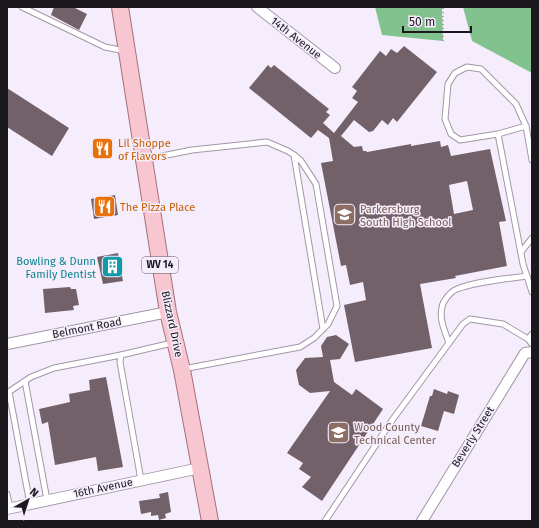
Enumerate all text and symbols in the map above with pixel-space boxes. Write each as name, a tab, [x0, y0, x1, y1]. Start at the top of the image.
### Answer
scale bar	[403, 8, 471, 34]
street label: 14th Avenue	[268, 14, 324, 62]
text: 50 m	[409, 15, 435, 29]
restaurant icon: Lil Shoppe of Flavors	[89, 136, 115, 162]
place label: Lil Shoppe of Flavors	[118, 137, 171, 163]
restaurant icon: The Pizza Place	[92, 194, 118, 220]
place label: The Pizza Place	[120, 201, 195, 214]
school or university icon: Parkersburg South High School	[331, 202, 357, 228]
place label: Parkersburg South High School	[360, 203, 452, 229]
building icon: Bowling & Dunn Family Dentist	[99, 254, 125, 280]
place label: Bowling & Dunn Family Dentist	[16, 255, 96, 281]
road number: WV 14	[142, 257, 178, 273]
street label: Blizzard Drive	[159, 290, 185, 358]
street label: Belmont Road	[51, 315, 123, 341]
street label: Beverly Street	[449, 404, 497, 470]
school or university icon: Wood County Technical Center	[326, 420, 352, 446]
place label: Wood County Technical Center	[354, 421, 437, 447]
street label: 16th Avenue	[72, 475, 134, 501]
north arrow	[8, 480, 48, 520]
text: N	[27, 485, 41, 500]

